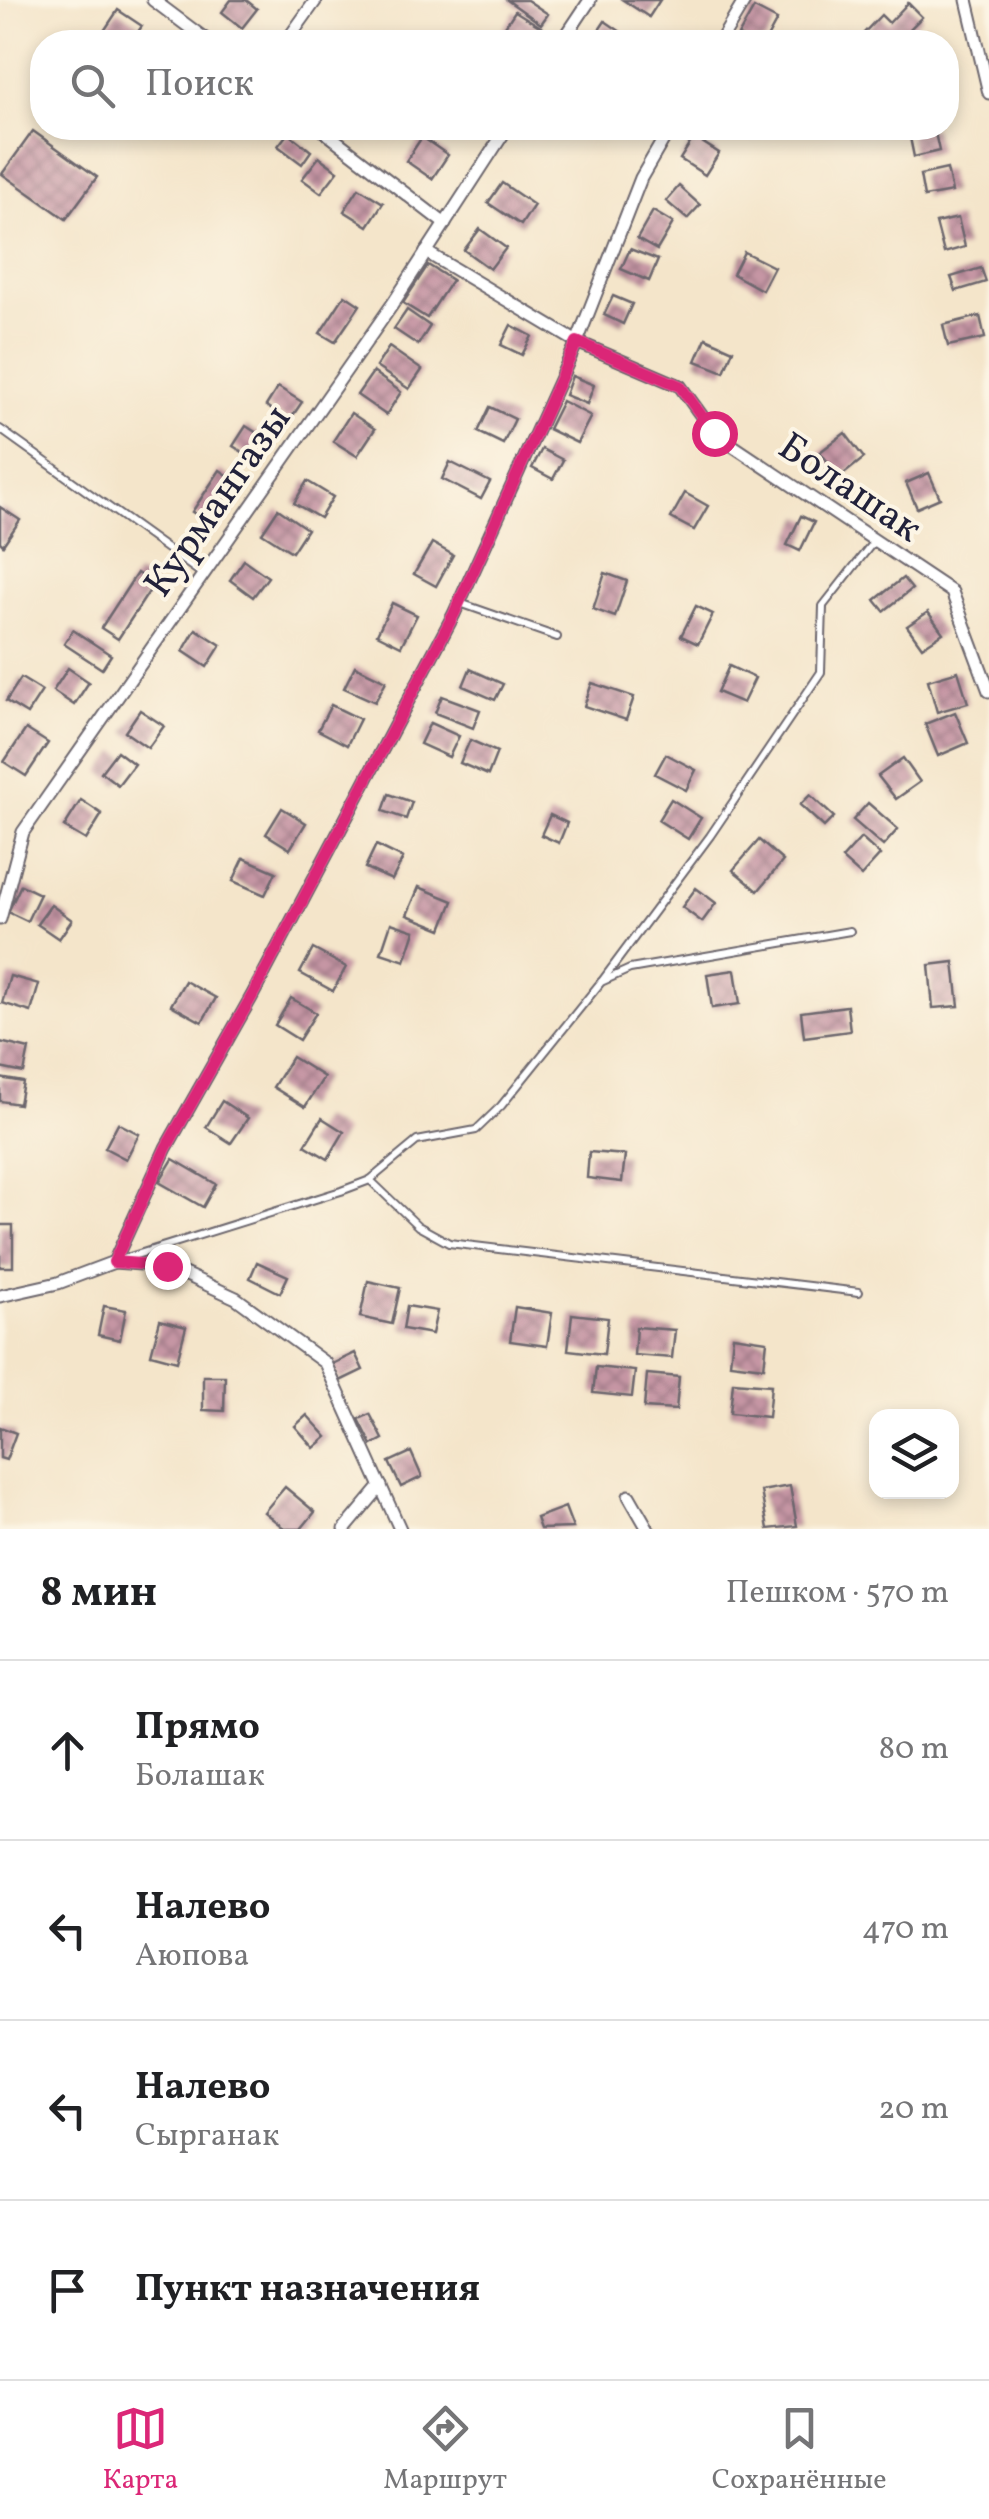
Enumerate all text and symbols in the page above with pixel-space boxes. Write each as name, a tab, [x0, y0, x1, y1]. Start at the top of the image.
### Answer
search box	[30, 30, 959, 140]
icon: search	[65, 58, 120, 113]
text: Поиск	[145, 59, 254, 112]
street label: Курмангазы	[132, 395, 306, 610]
route start	[692, 411, 738, 457]
street label: Болашак	[766, 421, 932, 558]
route end	[145, 1244, 191, 1290]
map controls	[869, 1409, 959, 1499]
button: layers	[869, 1409, 959, 1499]
text: 8 мин	[40, 1565, 157, 1624]
text: Пешком · 570 m	[726, 1572, 949, 1616]
text: Прямо	[135, 1702, 260, 1755]
icon: ahead	[40, 1723, 95, 1778]
text: 80 m	[879, 1728, 949, 1772]
text: Болашак	[135, 1755, 265, 1799]
text: Налево	[135, 1882, 271, 1935]
icon: left	[40, 1903, 95, 1958]
text: 470 m	[862, 1908, 949, 1952]
text: Аюпова	[135, 1935, 250, 1979]
text: Налево	[135, 2062, 271, 2115]
icon: left	[40, 2083, 95, 2138]
text: 20 m	[878, 2088, 949, 2132]
text: Сырганак	[135, 2115, 279, 2159]
icon: arrive	[40, 2263, 95, 2318]
text: Пункт назначения	[135, 2264, 480, 2317]
tab: Карта	[102, 2401, 178, 2500]
tab: Маршрут	[383, 2401, 507, 2500]
tab: Сохранённые	[712, 2401, 887, 2500]

